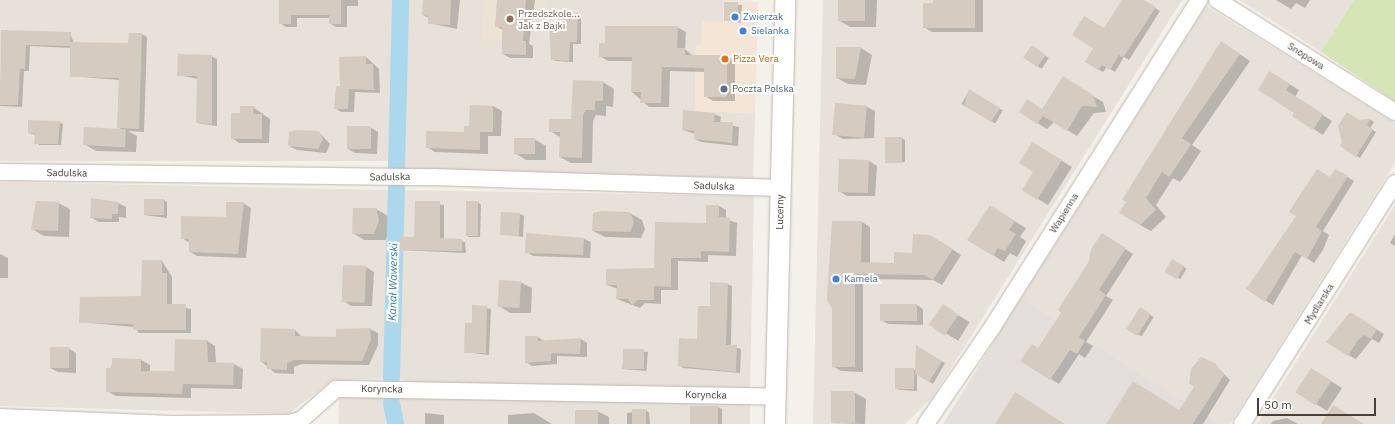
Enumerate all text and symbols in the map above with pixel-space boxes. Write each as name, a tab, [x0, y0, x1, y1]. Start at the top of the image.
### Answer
place label: Przedszkole... Jak z Bajki	[518, 7, 580, 30]
place label: Zwierzak	[743, 11, 783, 23]
marker: Zwierzak	[730, 12, 740, 22]
marker: Przedszkole... Jak z Bajki	[505, 14, 515, 24]
place label: Sielanka	[751, 25, 789, 37]
marker: Sielanka	[738, 26, 748, 36]
street label: Snopowa	[1285, 40, 1327, 72]
place label: Pizza Vera	[733, 53, 779, 65]
marker: Pizza Vera	[720, 54, 730, 64]
place label: Poczta Polska	[732, 83, 794, 95]
marker: Poczta Polska	[719, 84, 729, 94]
street label: Sadulska	[47, 167, 87, 179]
street label: Sadulska	[370, 171, 410, 183]
street label: Sadulska	[693, 179, 735, 193]
street label: Wapienna	[1047, 191, 1081, 235]
street label: Lucerny	[774, 194, 786, 230]
water label: Kanał Wawerski	[386, 243, 400, 321]
place label: Kamela	[844, 273, 878, 285]
marker: Kamela	[831, 274, 841, 284]
street label: Mydlarska	[1302, 281, 1336, 327]
street label: Koryncka	[361, 383, 403, 395]
street label: Koryncka	[685, 389, 727, 401]
scale bar	[1259, 390, 1378, 416]
text: 50 m	[1264, 397, 1292, 412]

